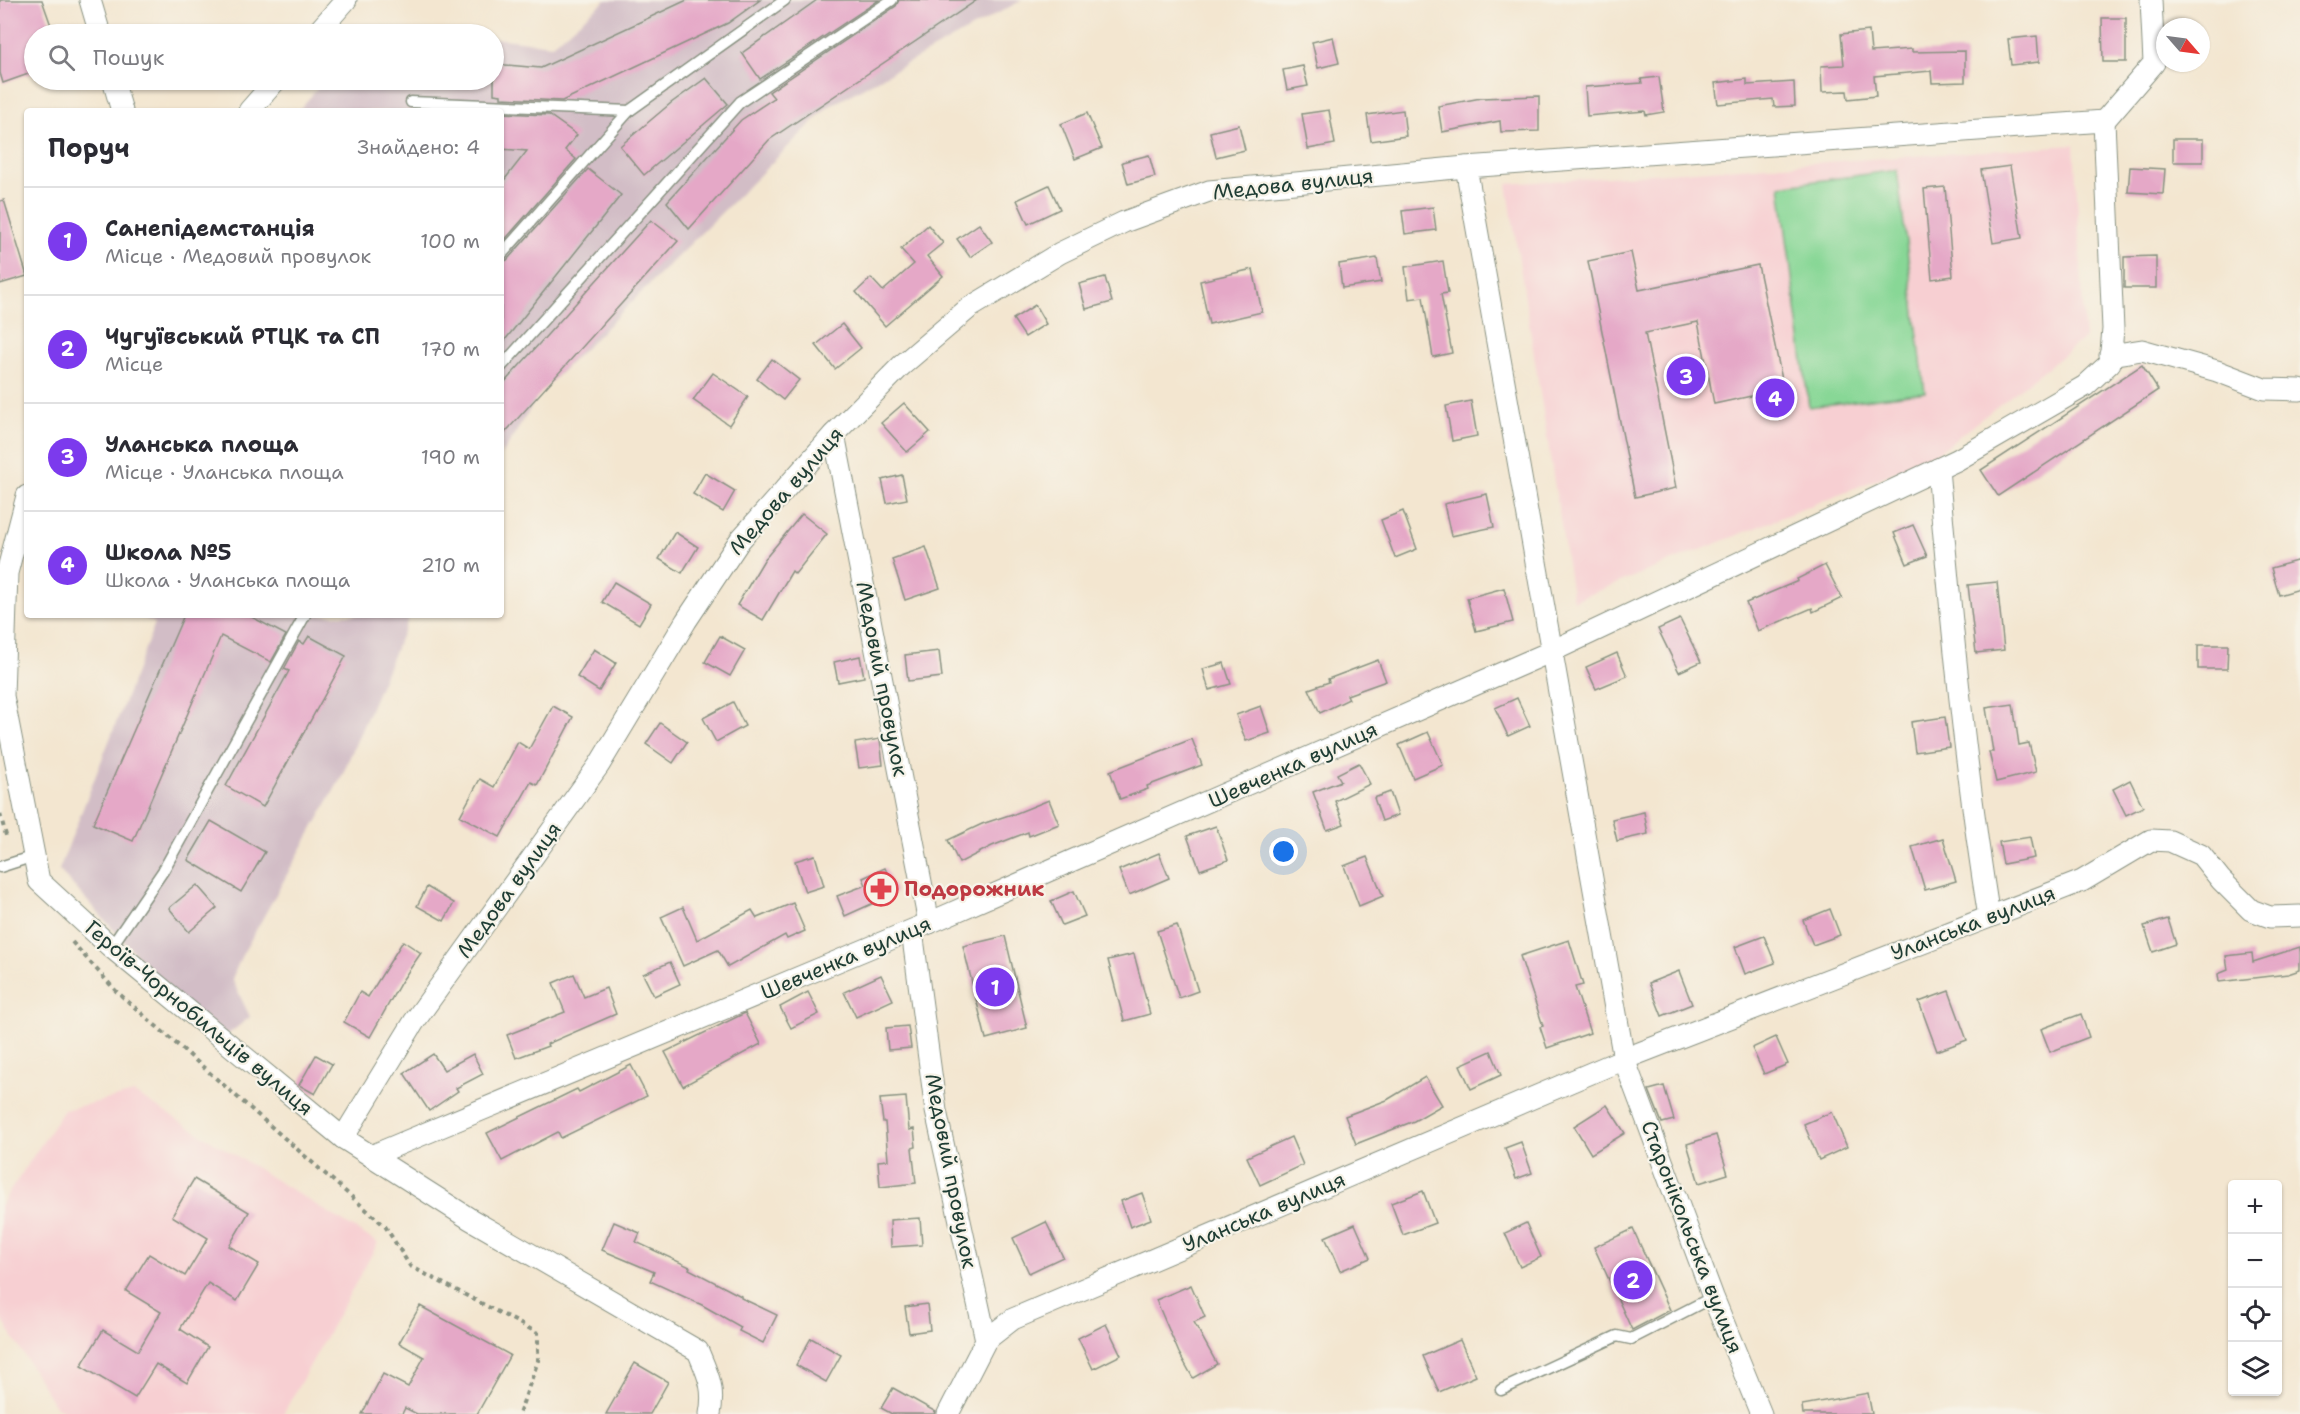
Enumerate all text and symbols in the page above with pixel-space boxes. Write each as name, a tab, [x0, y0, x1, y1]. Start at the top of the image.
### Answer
north arrow	[2156, 18, 2210, 72]
search box	[24, 24, 504, 90]
icon: search	[45, 41, 78, 74]
text: Пошук	[93, 43, 164, 72]
text: Поруч	[48, 130, 130, 165]
text: Знайдено: 4	[357, 134, 480, 160]
street label: Медова вулиця	[1211, 162, 1375, 206]
text: Санепідемстанція	[105, 214, 315, 243]
text: 1	[63, 228, 72, 254]
text: 100 m	[420, 228, 480, 254]
text: Місце · Медовий провулок	[105, 243, 371, 269]
text: Чугуївський РТЦК та СП	[105, 322, 380, 351]
text: 2	[61, 336, 75, 362]
text: 170 m	[421, 336, 480, 362]
text: Місце	[105, 351, 163, 377]
pin: 3	[1666, 354, 1706, 398]
pin: 4	[1756, 376, 1794, 420]
street label: Медова вулиця	[722, 421, 850, 561]
text: Уланська площа	[105, 430, 298, 459]
text: 3	[61, 444, 75, 470]
text: 190 m	[421, 444, 480, 470]
text: Місце · Уланська площа	[105, 459, 344, 485]
text: Школа №5	[105, 538, 231, 567]
text: 4	[61, 552, 75, 578]
text: 210 m	[421, 552, 480, 578]
text: Школа · Уланська площа	[105, 567, 350, 593]
street label: Медовий провулок	[849, 579, 915, 779]
street label: Шевченка вулиця	[1204, 715, 1382, 815]
street label: Медова вулиця	[450, 816, 568, 964]
your location	[1269, 837, 1298, 866]
pharmacy icon: Подорожник	[863, 871, 899, 907]
place label: Подорожник	[904, 875, 1044, 903]
street label: Уланська вулиця	[1887, 879, 2059, 967]
street label: Шевченка вулиця	[757, 910, 935, 1006]
street label: Героїв-Чорнобильців вулиця	[79, 914, 319, 1122]
pin: 1	[976, 964, 1014, 1010]
street label: Медовий провулок	[918, 1071, 984, 1271]
street label: Старонікольська вулиця	[1635, 1116, 1749, 1358]
street label: Уланська вулиця	[1178, 1165, 1350, 1259]
map controls	[2228, 1180, 2282, 1396]
button: +	[2228, 1180, 2282, 1234]
button: −	[2228, 1234, 2282, 1288]
pin: 2	[1614, 1258, 1652, 1302]
button: locate	[2228, 1288, 2282, 1342]
button: layers	[2228, 1342, 2282, 1396]

